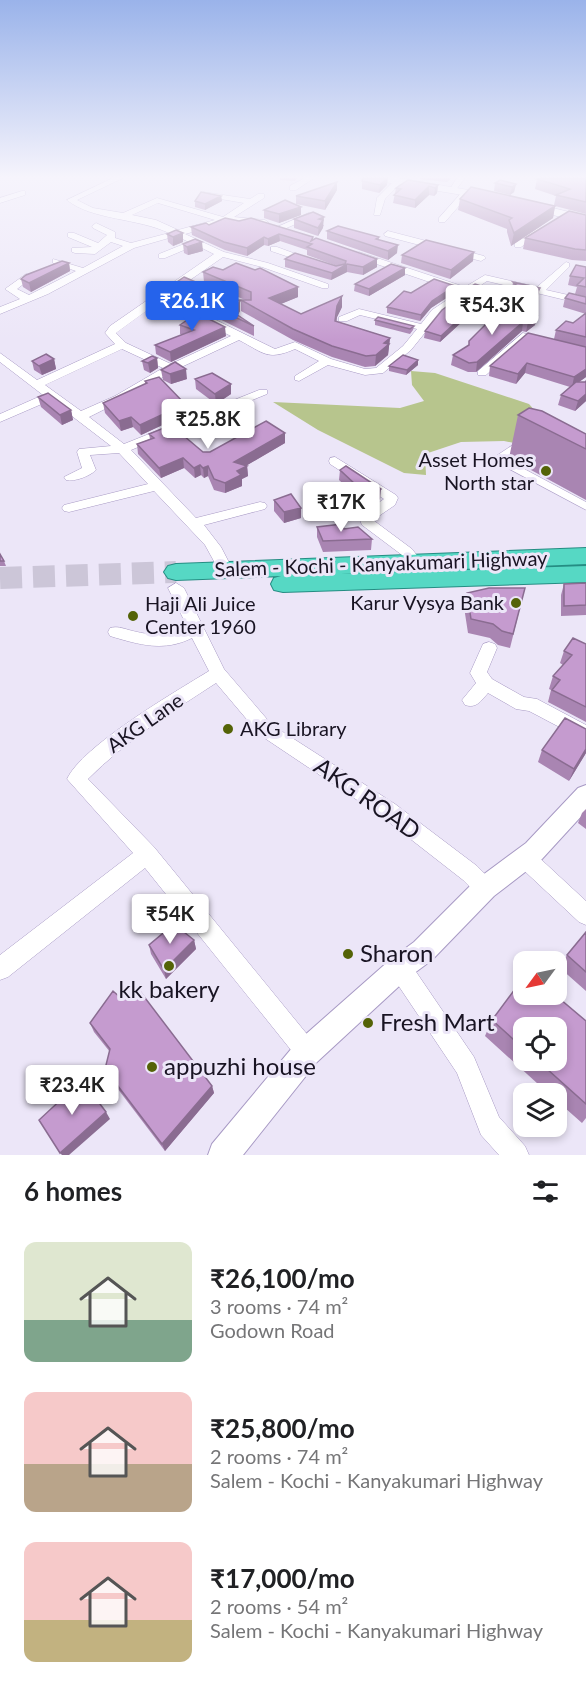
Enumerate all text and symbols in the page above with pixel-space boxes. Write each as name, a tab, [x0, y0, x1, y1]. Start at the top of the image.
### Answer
pin: ₹26.1K	[143, 281, 241, 332]
pin: ₹54.3K	[443, 285, 541, 336]
text: ₹26.1K	[160, 288, 224, 312]
text: ₹54.3K	[460, 292, 524, 316]
pin: ₹25.8K	[159, 399, 257, 450]
text: ₹25.8K	[176, 406, 240, 430]
place label: Asset Homes North star	[418, 447, 535, 494]
marker: Asset Homes North star	[539, 464, 553, 478]
pin: ₹17K	[305, 482, 377, 533]
text: ₹17K	[317, 489, 365, 513]
street label: Salem - Kochi - Kanyakumari Highway	[214, 545, 549, 581]
place label: Karur Vysya Bank	[350, 590, 505, 614]
place label: Haji Ali Juice Center 1960	[145, 591, 256, 638]
marker: Karur Vysya Bank	[509, 596, 523, 610]
marker: Haji Ali Juice Center 1960	[126, 609, 140, 623]
street label: AKG Lane	[102, 687, 187, 757]
place label: AKG Library	[240, 716, 347, 740]
marker: AKG Library	[221, 722, 235, 736]
street label: AKG ROAD	[309, 751, 427, 845]
pin: ₹54K	[134, 894, 206, 945]
text: ₹54K	[146, 901, 194, 925]
place label: Sharon	[360, 938, 433, 967]
marker: Sharon	[341, 947, 355, 961]
north arrow	[513, 951, 567, 1005]
map controls	[513, 951, 567, 1137]
marker: kk bakery	[162, 959, 176, 973]
place label: kk bakery	[118, 974, 220, 1003]
place label: Fresh Mart	[380, 1007, 495, 1036]
marker: Fresh Mart	[361, 1016, 375, 1030]
button: locate	[513, 1017, 567, 1071]
place label: appuzhi house	[164, 1051, 316, 1080]
marker: appuzhi house	[145, 1060, 159, 1074]
pin: ₹23.4K	[23, 1065, 121, 1116]
text: ₹23.4K	[40, 1072, 104, 1096]
button: layers	[513, 1083, 567, 1137]
text: 6 homes	[24, 1175, 122, 1207]
icon: filters	[529, 1175, 562, 1208]
text: ₹26,100/mo	[210, 1262, 355, 1294]
icon: home	[72, 1266, 144, 1338]
text: 3 rooms · 74 m²	[210, 1294, 348, 1318]
text: Godown Road	[210, 1318, 335, 1342]
text: ₹25,800/mo	[210, 1412, 355, 1444]
icon: home	[72, 1416, 144, 1488]
text: 2 rooms · 74 m²	[210, 1444, 348, 1468]
text: Salem - Kochi - Kanyakumari Highway	[210, 1468, 543, 1492]
text: ₹17,000/mo	[210, 1562, 355, 1594]
icon: home	[72, 1566, 144, 1638]
text: 2 rooms · 54 m²	[210, 1594, 348, 1618]
text: Salem - Kochi - Kanyakumari Highway	[210, 1618, 543, 1642]

